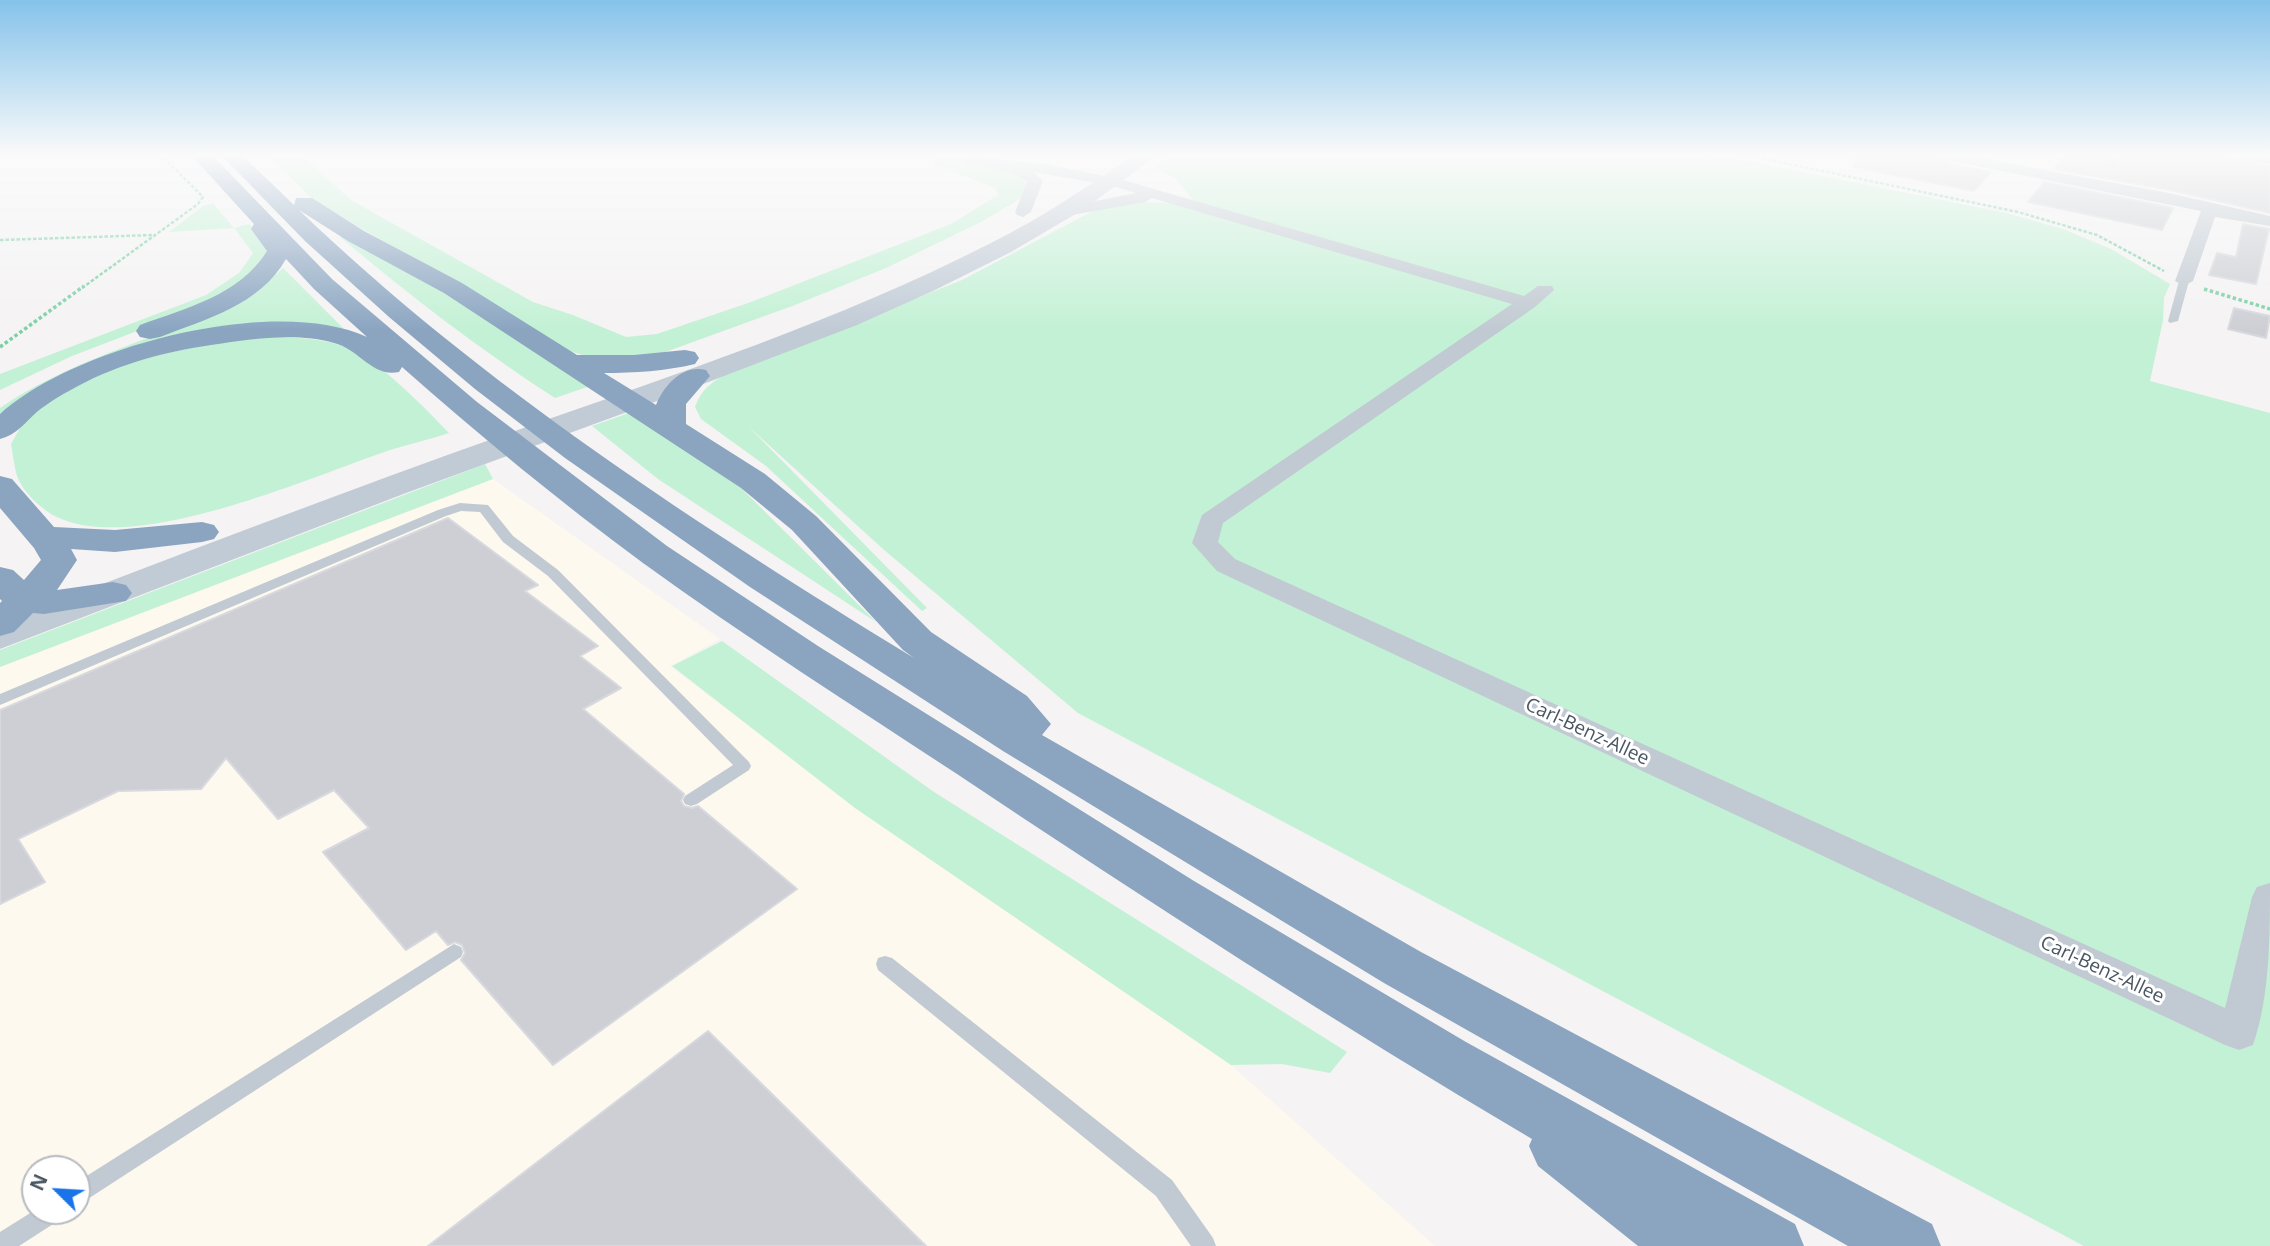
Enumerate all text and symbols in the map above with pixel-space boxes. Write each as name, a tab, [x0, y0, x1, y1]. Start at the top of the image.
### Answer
street label: Carl-Benz-Allee	[1522, 693, 1652, 771]
street label: Carl-Benz-Allee	[2037, 931, 2167, 1009]
north arrow	[21, 1155, 91, 1225]
text: N	[24, 1170, 54, 1195]

